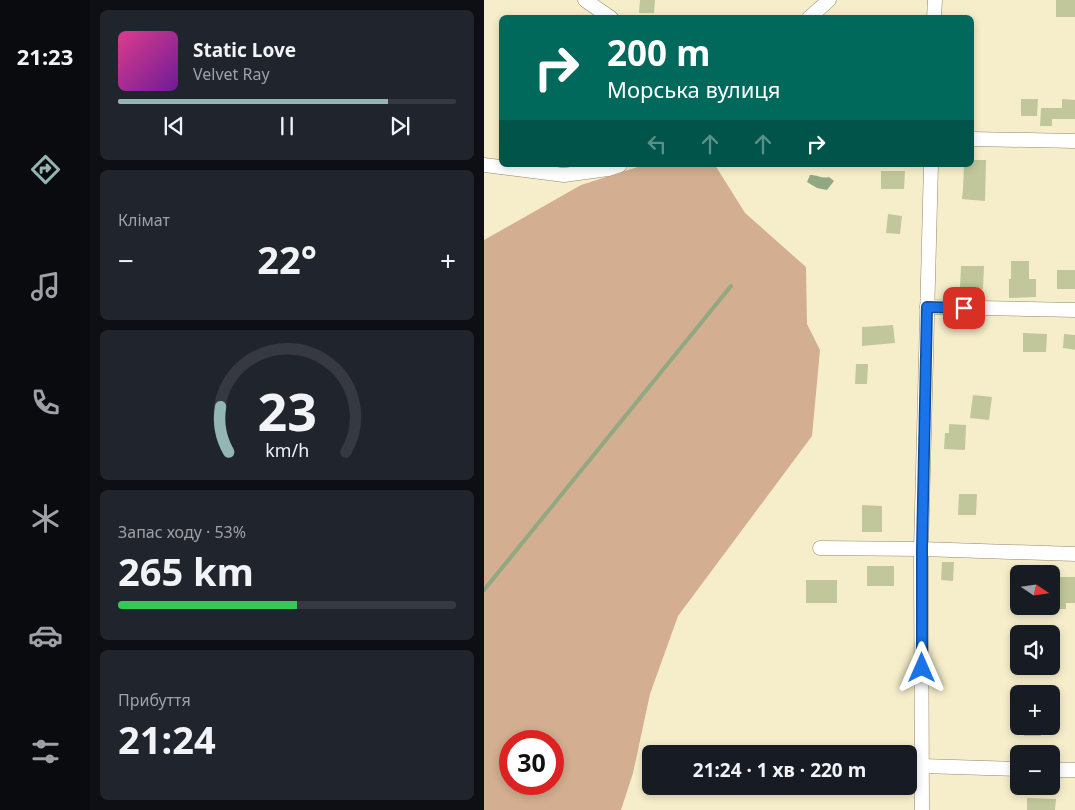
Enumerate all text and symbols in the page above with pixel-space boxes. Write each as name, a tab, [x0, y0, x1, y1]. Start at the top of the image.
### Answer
text: 200 m	[607, 29, 710, 76]
icon: right	[524, 35, 589, 100]
text: Static Love	[193, 37, 296, 63]
text: 21:23	[17, 41, 73, 71]
text: Velvet Ray	[193, 63, 270, 85]
text: Морська вулиця	[607, 74, 780, 104]
icon: previous	[160, 112, 188, 140]
icon: pause	[273, 112, 301, 140]
icon: next	[386, 112, 414, 140]
icon: left	[643, 130, 671, 158]
icon: ahead	[696, 130, 724, 158]
icon: ahead	[749, 130, 777, 158]
icon: right	[802, 130, 830, 158]
icon: directions	[28, 152, 63, 187]
text: Клімат	[118, 209, 170, 231]
text: 22°	[257, 233, 317, 285]
text: −	[118, 241, 134, 279]
text: +	[440, 241, 456, 279]
icon: music	[28, 269, 63, 304]
pin	[943, 287, 985, 329]
icon: arrive	[950, 294, 978, 322]
text: 23	[257, 375, 317, 446]
icon: phone	[28, 385, 63, 420]
text: km/h	[265, 438, 309, 462]
icon: climate	[28, 501, 63, 536]
text: Запас ходу · 53%	[118, 521, 246, 543]
text: 265 km	[118, 545, 254, 597]
north arrow	[1010, 565, 1060, 615]
map controls	[1010, 565, 1060, 795]
icon: car	[28, 618, 63, 653]
button: sound	[1010, 625, 1060, 675]
position arrow	[895, 641, 947, 693]
button: +	[1010, 685, 1060, 735]
text: Прибуття	[118, 689, 191, 711]
text: 21:24	[118, 713, 216, 765]
speed limit sign: 30	[499, 730, 564, 795]
icon: filters	[28, 734, 63, 769]
button: −	[1010, 745, 1060, 795]
text: 21:24 · 1 хв · 220 m	[693, 757, 866, 783]

